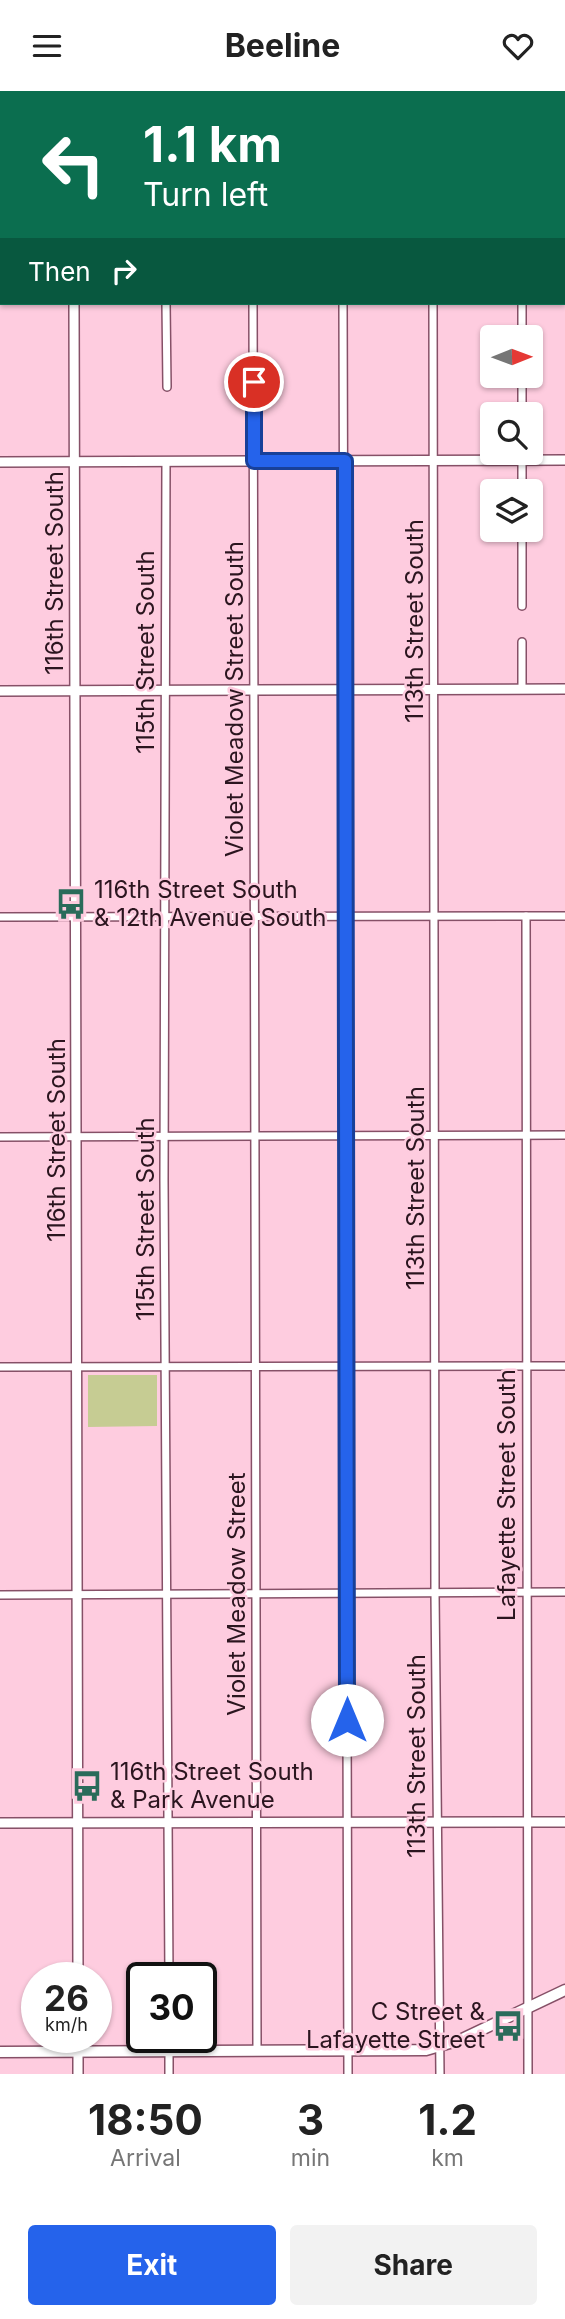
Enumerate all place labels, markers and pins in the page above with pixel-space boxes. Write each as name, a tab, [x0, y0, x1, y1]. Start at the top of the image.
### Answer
pin	[224, 352, 284, 412]
place label: 116th Street South & 12th Avenue South	[94, 875, 326, 932]
bus stop icon: 116th Street South & 12th Avenue South	[54, 887, 88, 921]
place label: 116th Street South & Park Avenue	[110, 1757, 314, 1814]
bus stop icon: 116th Street South & Park Avenue	[70, 1769, 104, 1803]
place label: C Street & Lafayette Street	[306, 1997, 486, 2054]
bus stop icon: C Street & Lafayette Street	[491, 2009, 525, 2043]

